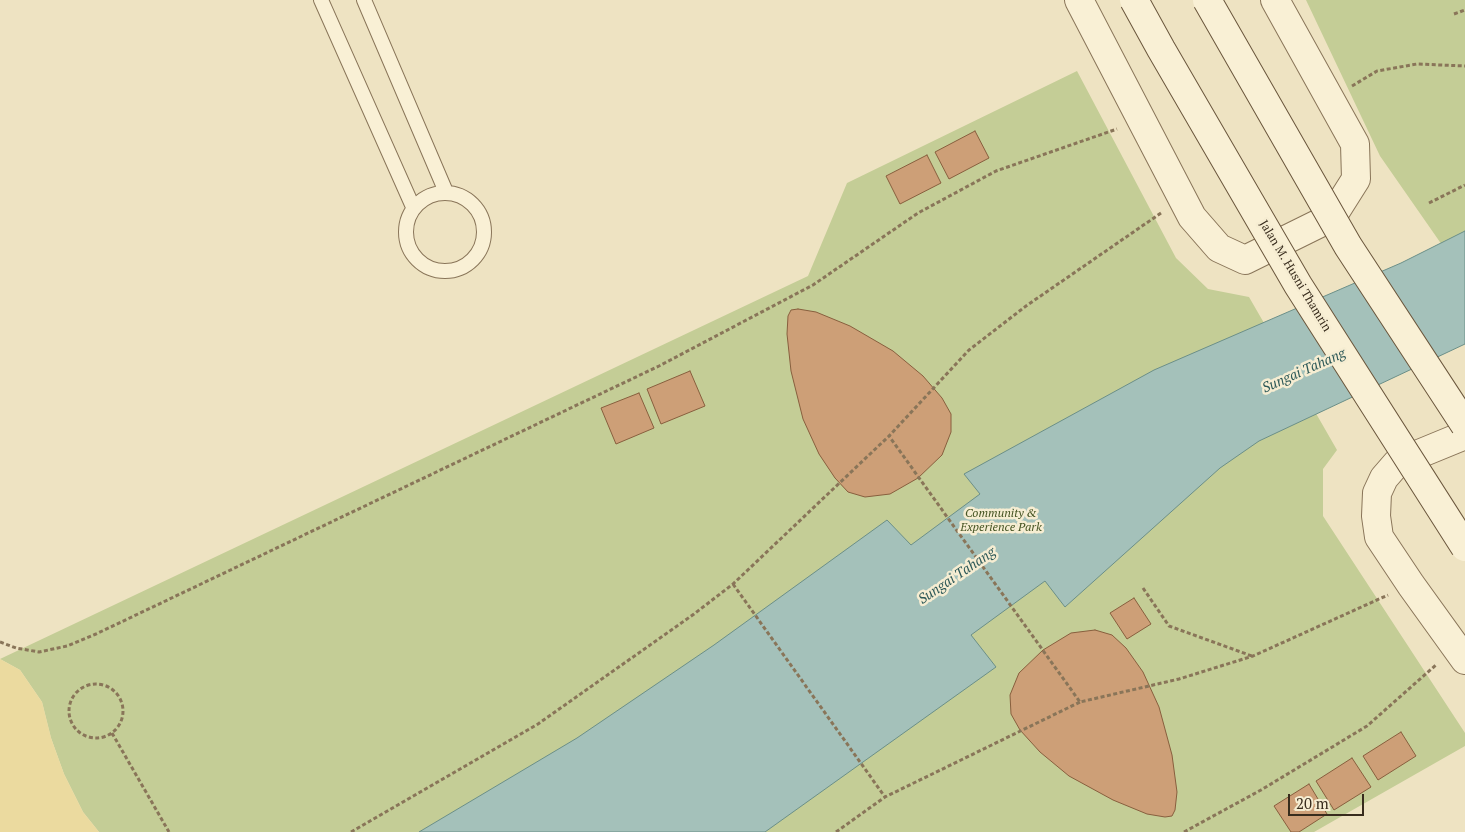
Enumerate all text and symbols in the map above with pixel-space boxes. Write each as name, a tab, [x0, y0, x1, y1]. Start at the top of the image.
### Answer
street label: Jalan M. Husni Thamrin	[1256, 218, 1334, 334]
water label: Sungai Tahang	[1260, 345, 1348, 397]
park label: Community & Experience Park	[960, 507, 1042, 535]
water label: Sungai Tahang	[915, 544, 999, 608]
scale bar	[1290, 784, 1366, 816]
text: 20 m	[1296, 793, 1329, 813]

